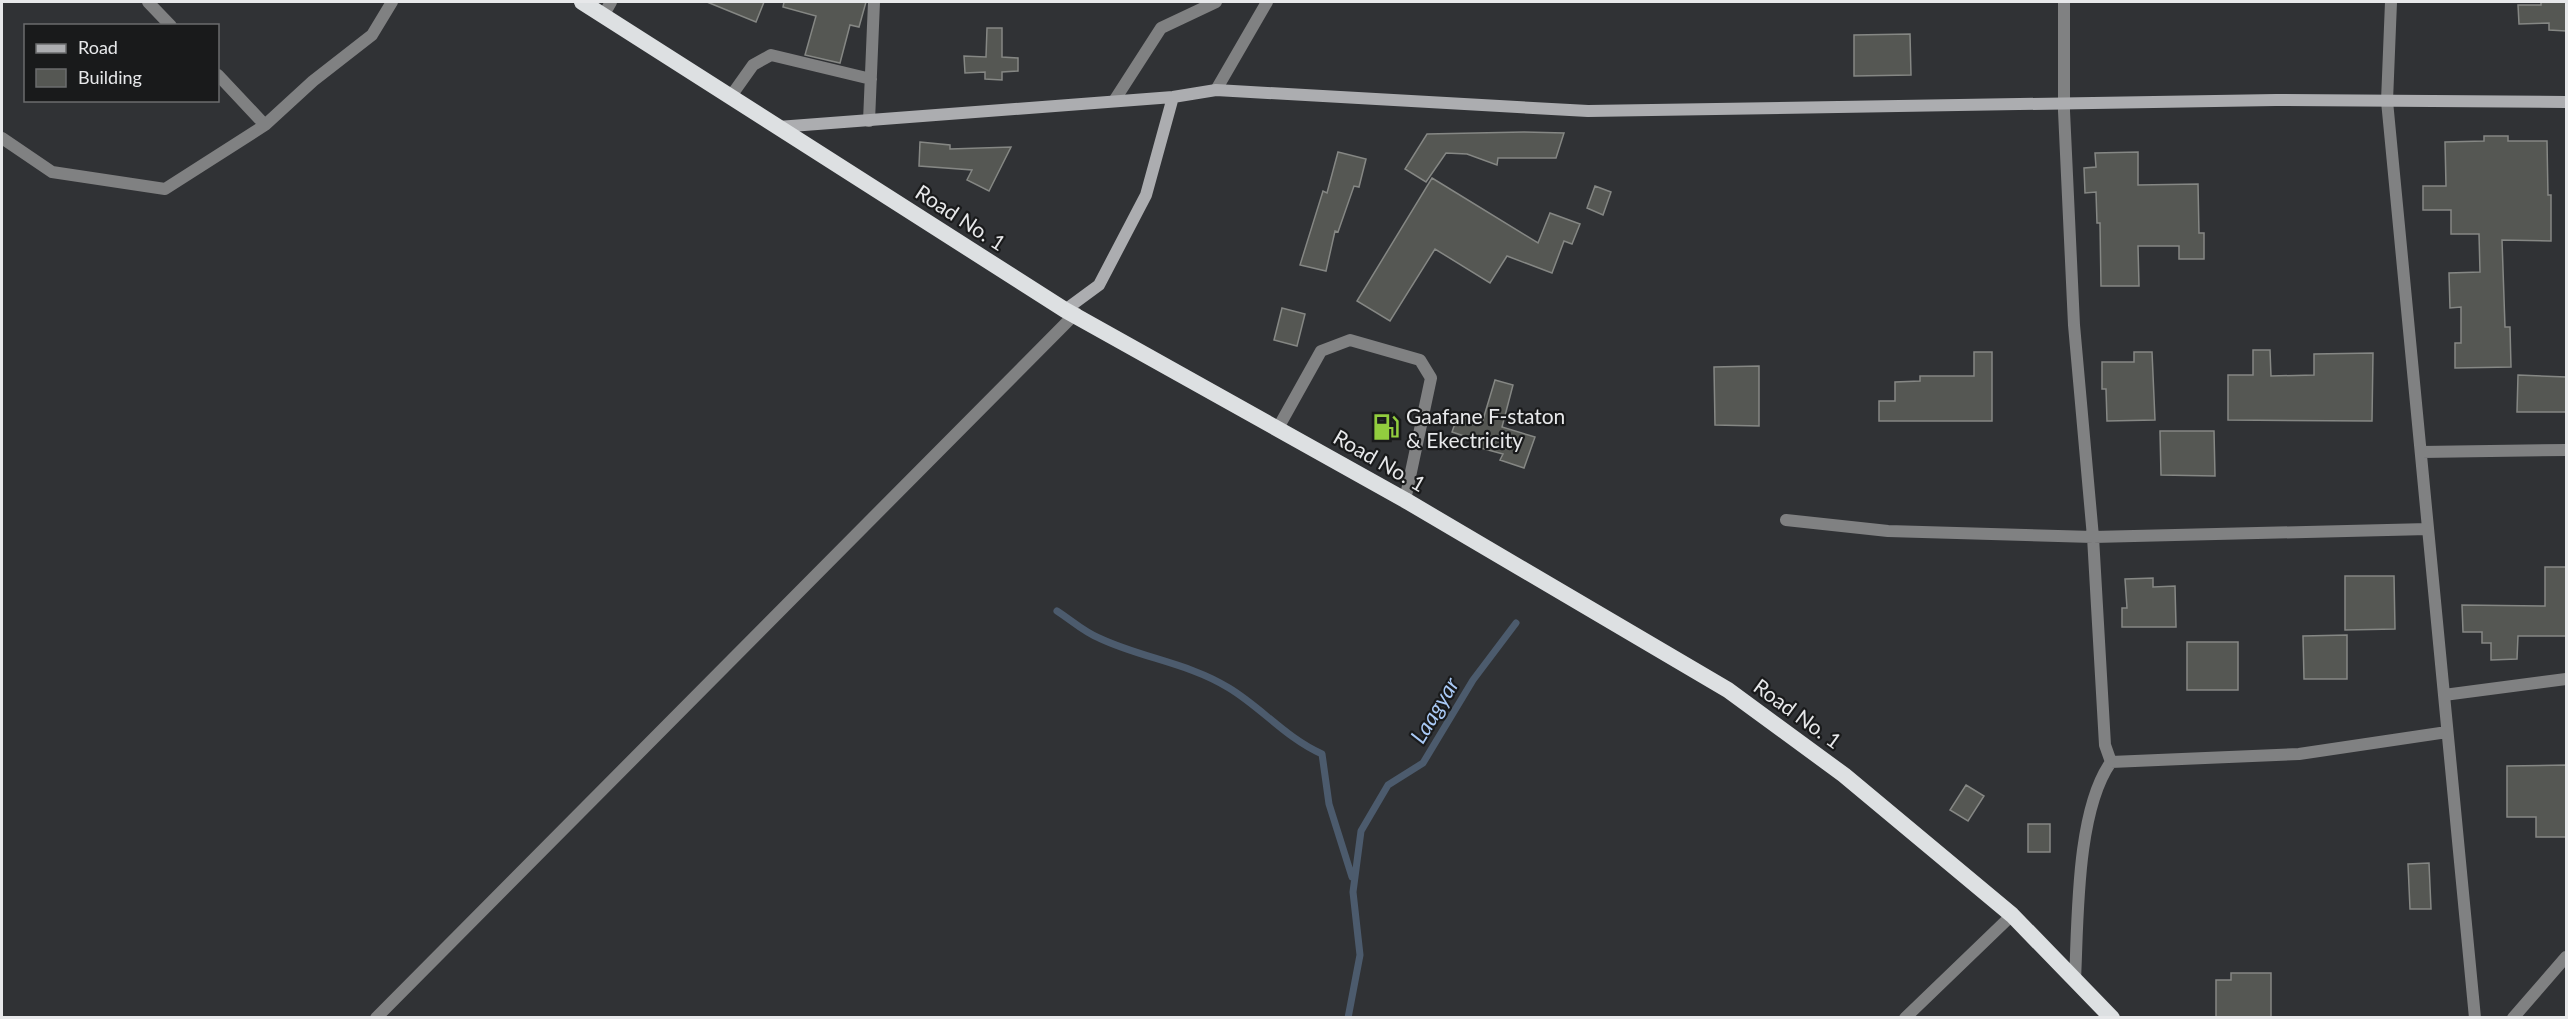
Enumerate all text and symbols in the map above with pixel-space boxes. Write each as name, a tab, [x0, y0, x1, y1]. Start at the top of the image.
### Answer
legend	[24, 24, 219, 102]
text: Road	[78, 36, 118, 58]
text: Building	[78, 66, 142, 88]
street label: Road No. 1	[911, 179, 1011, 255]
place label: Gaafane F-staton & Ekectricity	[1406, 403, 1565, 452]
fuel station icon: Gaafane F-staton & Ekectricity	[1371, 412, 1401, 442]
street label: Road No. 1	[1330, 424, 1430, 496]
water label: Laagyar	[1404, 672, 1464, 748]
street label: Road No. 1	[1749, 673, 1847, 753]

